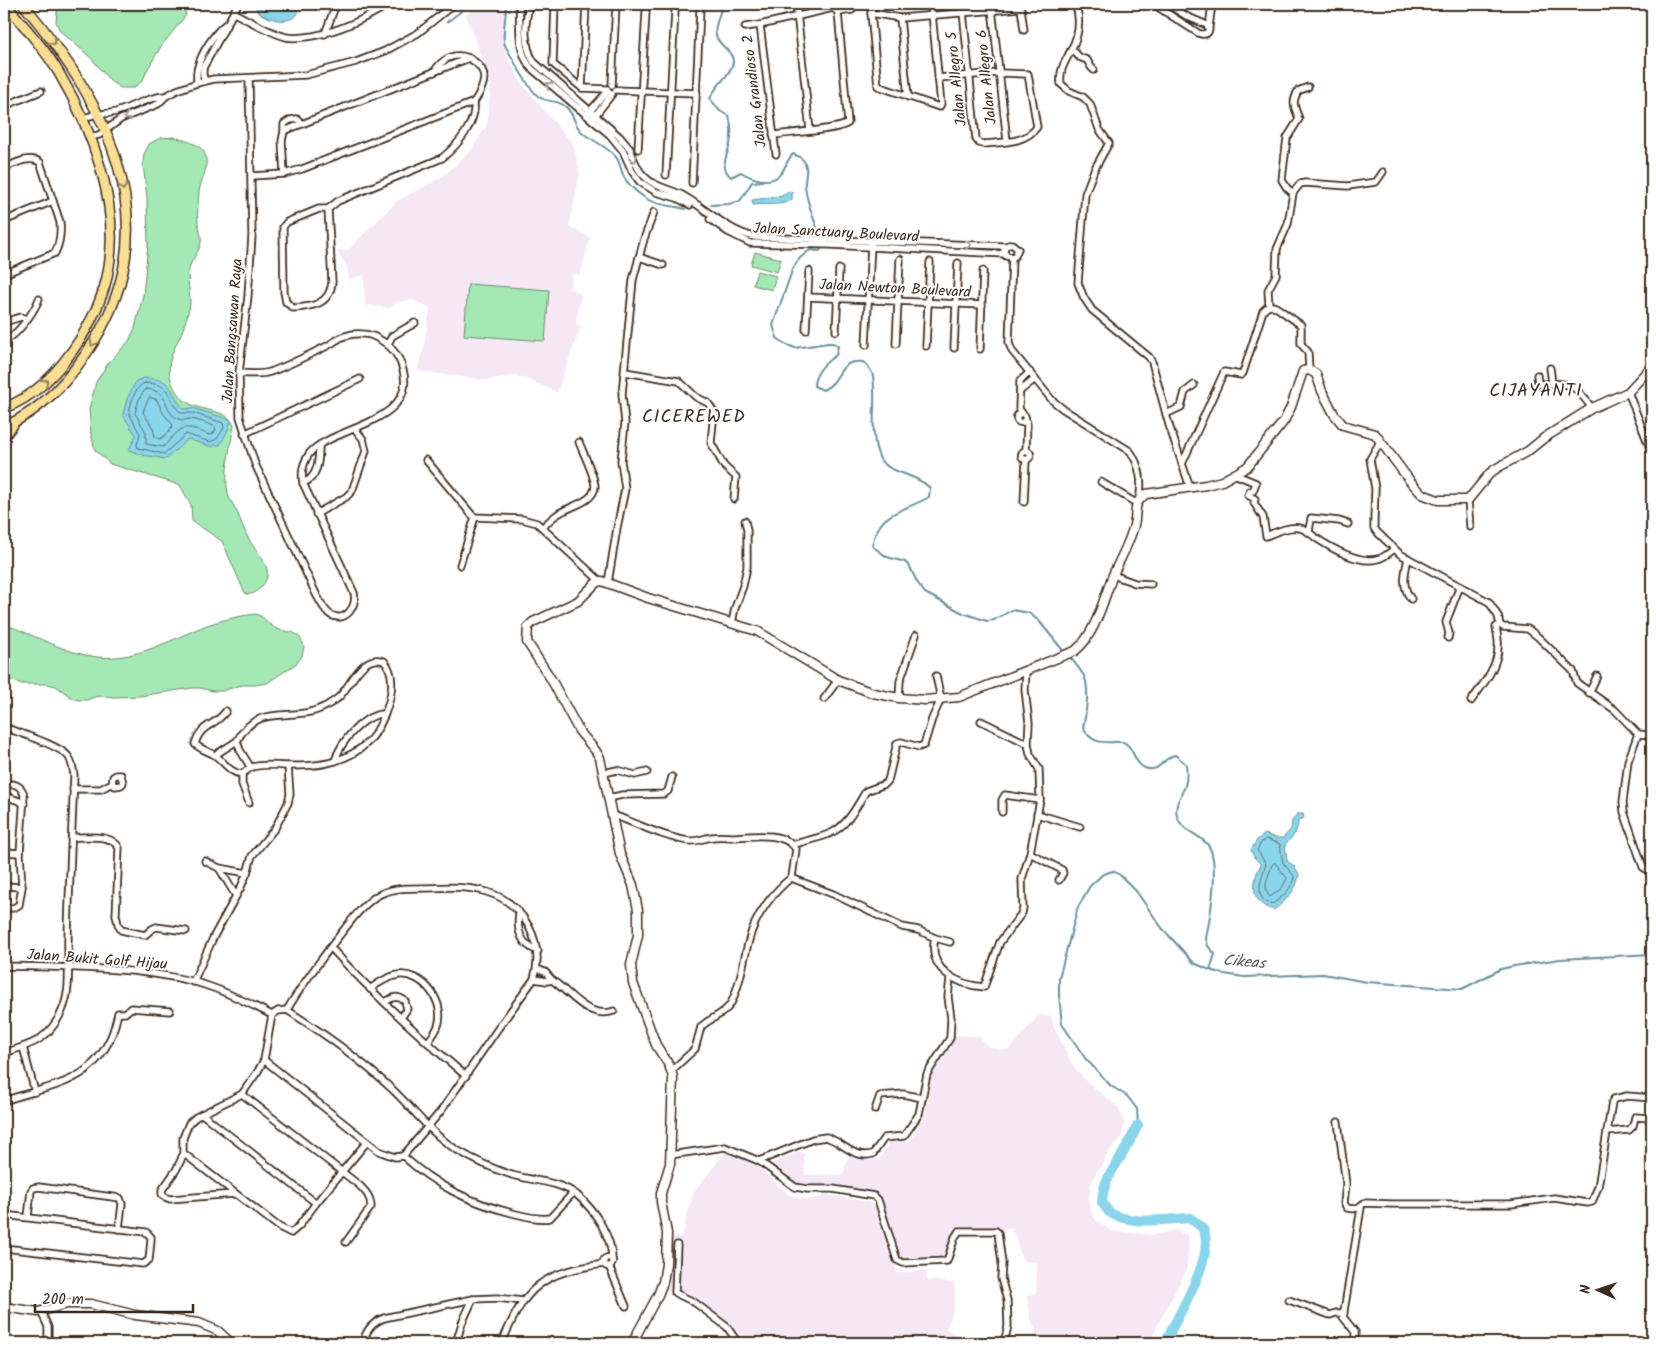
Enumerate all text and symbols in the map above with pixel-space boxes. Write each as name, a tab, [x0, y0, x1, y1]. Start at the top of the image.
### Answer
street label: Jalan Allegro 6	[970, 28, 1004, 126]
street label: Jalan Allegro 5	[940, 30, 974, 127]
street label: Jalan Grandioso 2	[736, 33, 774, 149]
one-way arrow	[48, 36, 56, 45]
one-way arrow	[546, 82, 555, 90]
one-way arrow	[123, 110, 132, 121]
one-way arrow	[628, 154, 639, 163]
one-way arrow	[117, 182, 128, 191]
street label: Jalan Sanctuary Boulevard	[752, 217, 920, 249]
one-way arrow	[964, 240, 972, 250]
street label: Jalan Bangsawan Raya	[216, 258, 250, 404]
street label: Jalan Newton Boulevard	[818, 273, 972, 305]
one-way arrow	[90, 337, 100, 346]
district label: CIJAYANTI	[1489, 377, 1583, 406]
one-way arrow	[39, 380, 48, 388]
district label: CICEREWED	[642, 403, 746, 432]
street label: Jalan Bukit Golf Hijau	[26, 943, 168, 977]
water label: Cikeas	[1222, 948, 1268, 976]
north arrow	[1574, 1264, 1624, 1314]
scale bar	[35, 1282, 192, 1314]
text: N	[1575, 1284, 1597, 1294]
text: 200 m	[42, 1288, 84, 1312]

